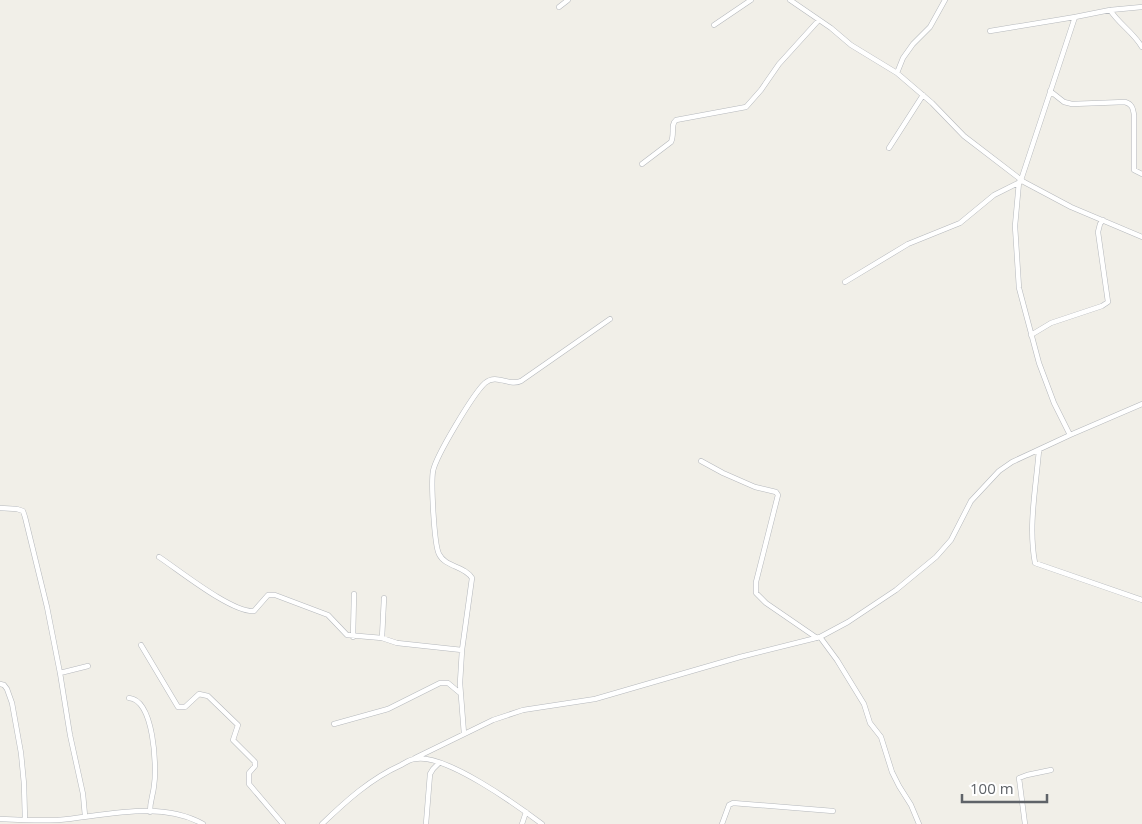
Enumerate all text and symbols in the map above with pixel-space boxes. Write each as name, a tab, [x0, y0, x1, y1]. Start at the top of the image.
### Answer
scale bar	[962, 772, 1047, 804]
text: 100 m	[970, 778, 1014, 798]

